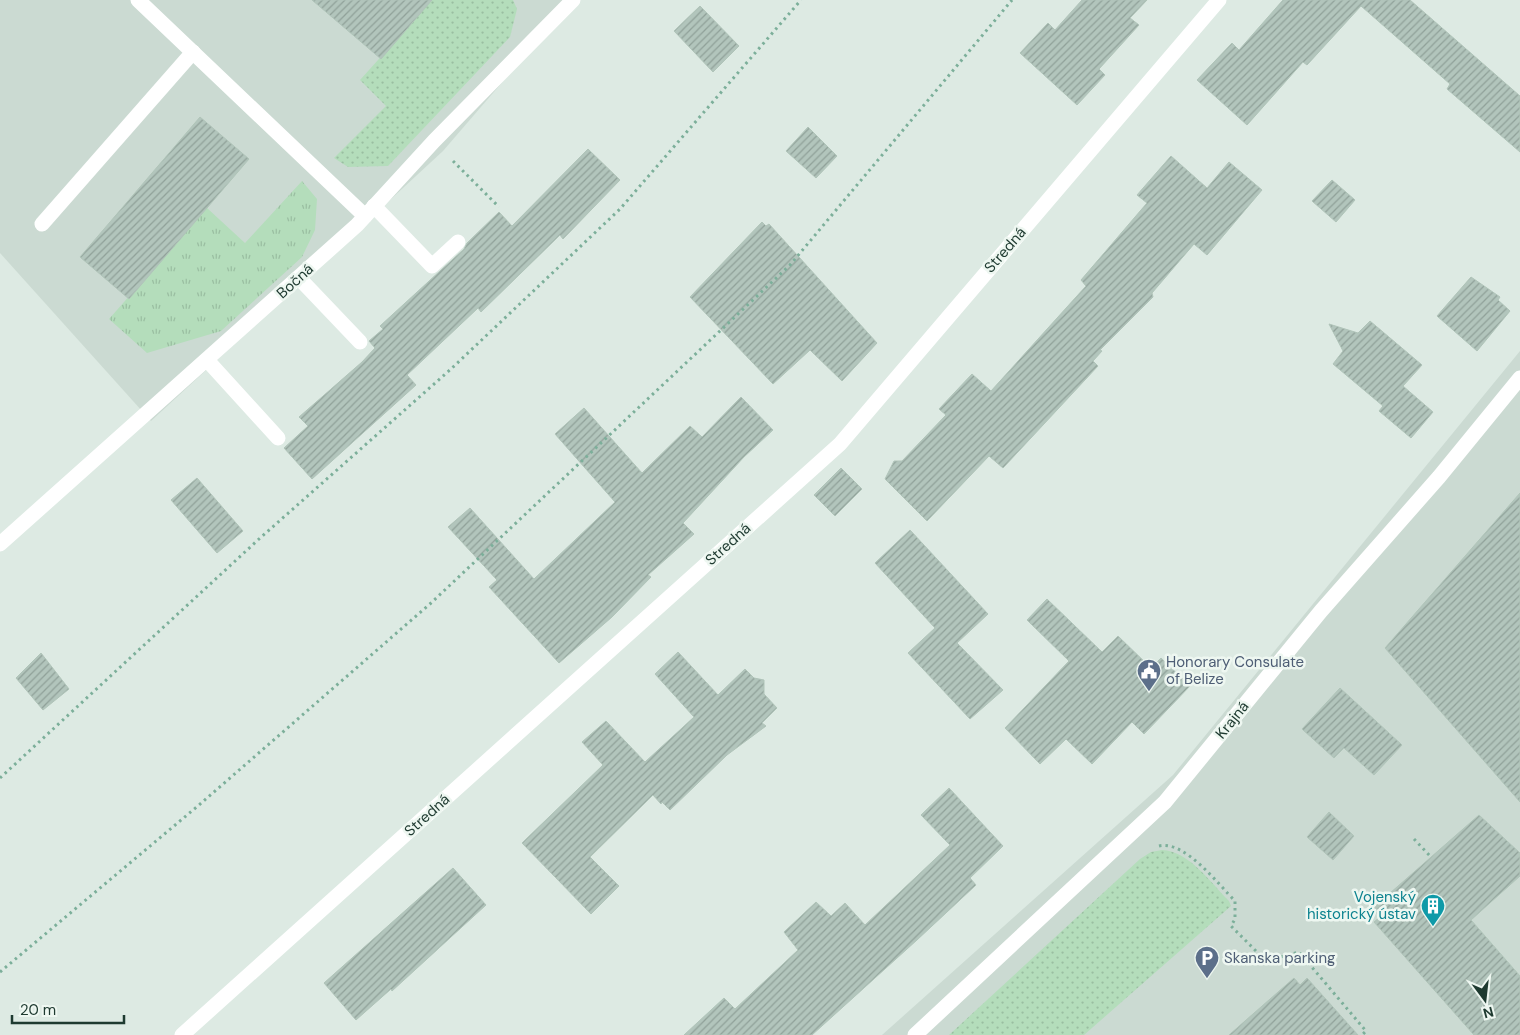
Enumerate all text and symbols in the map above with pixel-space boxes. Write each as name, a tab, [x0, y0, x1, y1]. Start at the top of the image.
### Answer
street label: Stredná	[980, 223, 1030, 277]
street label: Bočná	[272, 259, 318, 303]
street label: Stredná	[701, 518, 755, 570]
place label: Honorary Consulate of Belize	[1166, 652, 1304, 689]
public building icon: Honorary Consulate of Belize	[1136, 658, 1162, 692]
street label: Krajná	[1211, 697, 1253, 743]
street label: Stredná	[400, 789, 454, 841]
place label: Vojenský historický ústav	[1307, 887, 1417, 924]
building icon: Vojenský historický ústav	[1420, 893, 1446, 927]
parking icon: Skanska parking	[1194, 945, 1220, 979]
place label: Skanska parking	[1224, 948, 1335, 968]
north arrow	[1460, 975, 1510, 1025]
scale bar	[12, 992, 125, 1024]
text: 20 m	[20, 1000, 56, 1020]
text: N	[1481, 1003, 1496, 1023]

